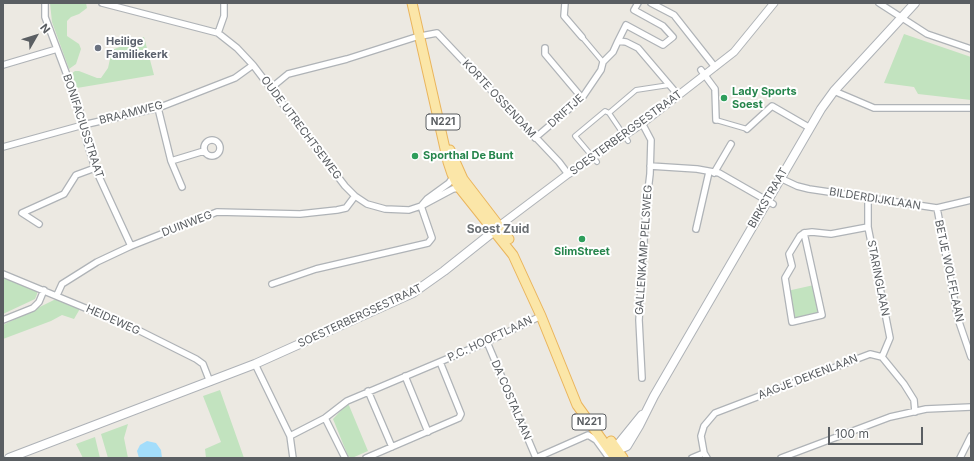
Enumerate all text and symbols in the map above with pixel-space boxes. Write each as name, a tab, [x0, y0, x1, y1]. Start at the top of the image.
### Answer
north arrow	[16, 16, 56, 56]
text: N	[37, 21, 53, 36]
place label: Heilige Familiekerk	[106, 35, 168, 61]
marker: Heilige Familiekerk	[93, 43, 103, 53]
street label: KORTE OSSENDAM	[459, 57, 539, 141]
street label: BONIFACIUSSTRAAT	[60, 72, 106, 180]
street label: OUDE UTRECHTSEWEG	[258, 74, 344, 182]
place label: Lady Sports Soest	[732, 85, 797, 111]
street label: SOESTERBERGSESTRAAT	[567, 88, 685, 178]
street label: DRIFTJE	[545, 92, 587, 130]
marker: Lady Sports Soest	[719, 93, 729, 103]
street label: BRAAMWEG	[98, 99, 164, 127]
road number: N221	[426, 114, 460, 130]
place label: Sporthal De Bunt	[423, 149, 514, 163]
marker: Sporthal De Bunt	[410, 151, 420, 161]
street label: BIRKSTRAAT	[745, 166, 791, 230]
street label: GALLENKAMP PELSWEG	[633, 184, 655, 316]
street label: BILDERDIJKLAAN	[828, 185, 922, 213]
street label: DUINWEG	[160, 208, 214, 240]
street label: BETJE WOLFFLAAN	[932, 219, 966, 323]
district label: Soest Zuid	[467, 222, 529, 236]
marker: SlimStreet	[577, 234, 587, 244]
street label: STARINGLAAN	[864, 239, 892, 317]
place label: SlimStreet	[554, 245, 610, 259]
street label: SOESTERBERGSESTRAAT	[296, 281, 424, 351]
street label: HEIDEWEG	[84, 302, 142, 338]
street label: P.C. HOOFTLAAN	[445, 314, 535, 364]
street label: AAGJE DEKENLAAN	[756, 352, 860, 402]
street label: DA COSTALAAN	[488, 358, 534, 442]
road number: N221	[572, 414, 606, 430]
scale bar	[830, 419, 925, 445]
text: 100 m	[835, 426, 869, 441]

